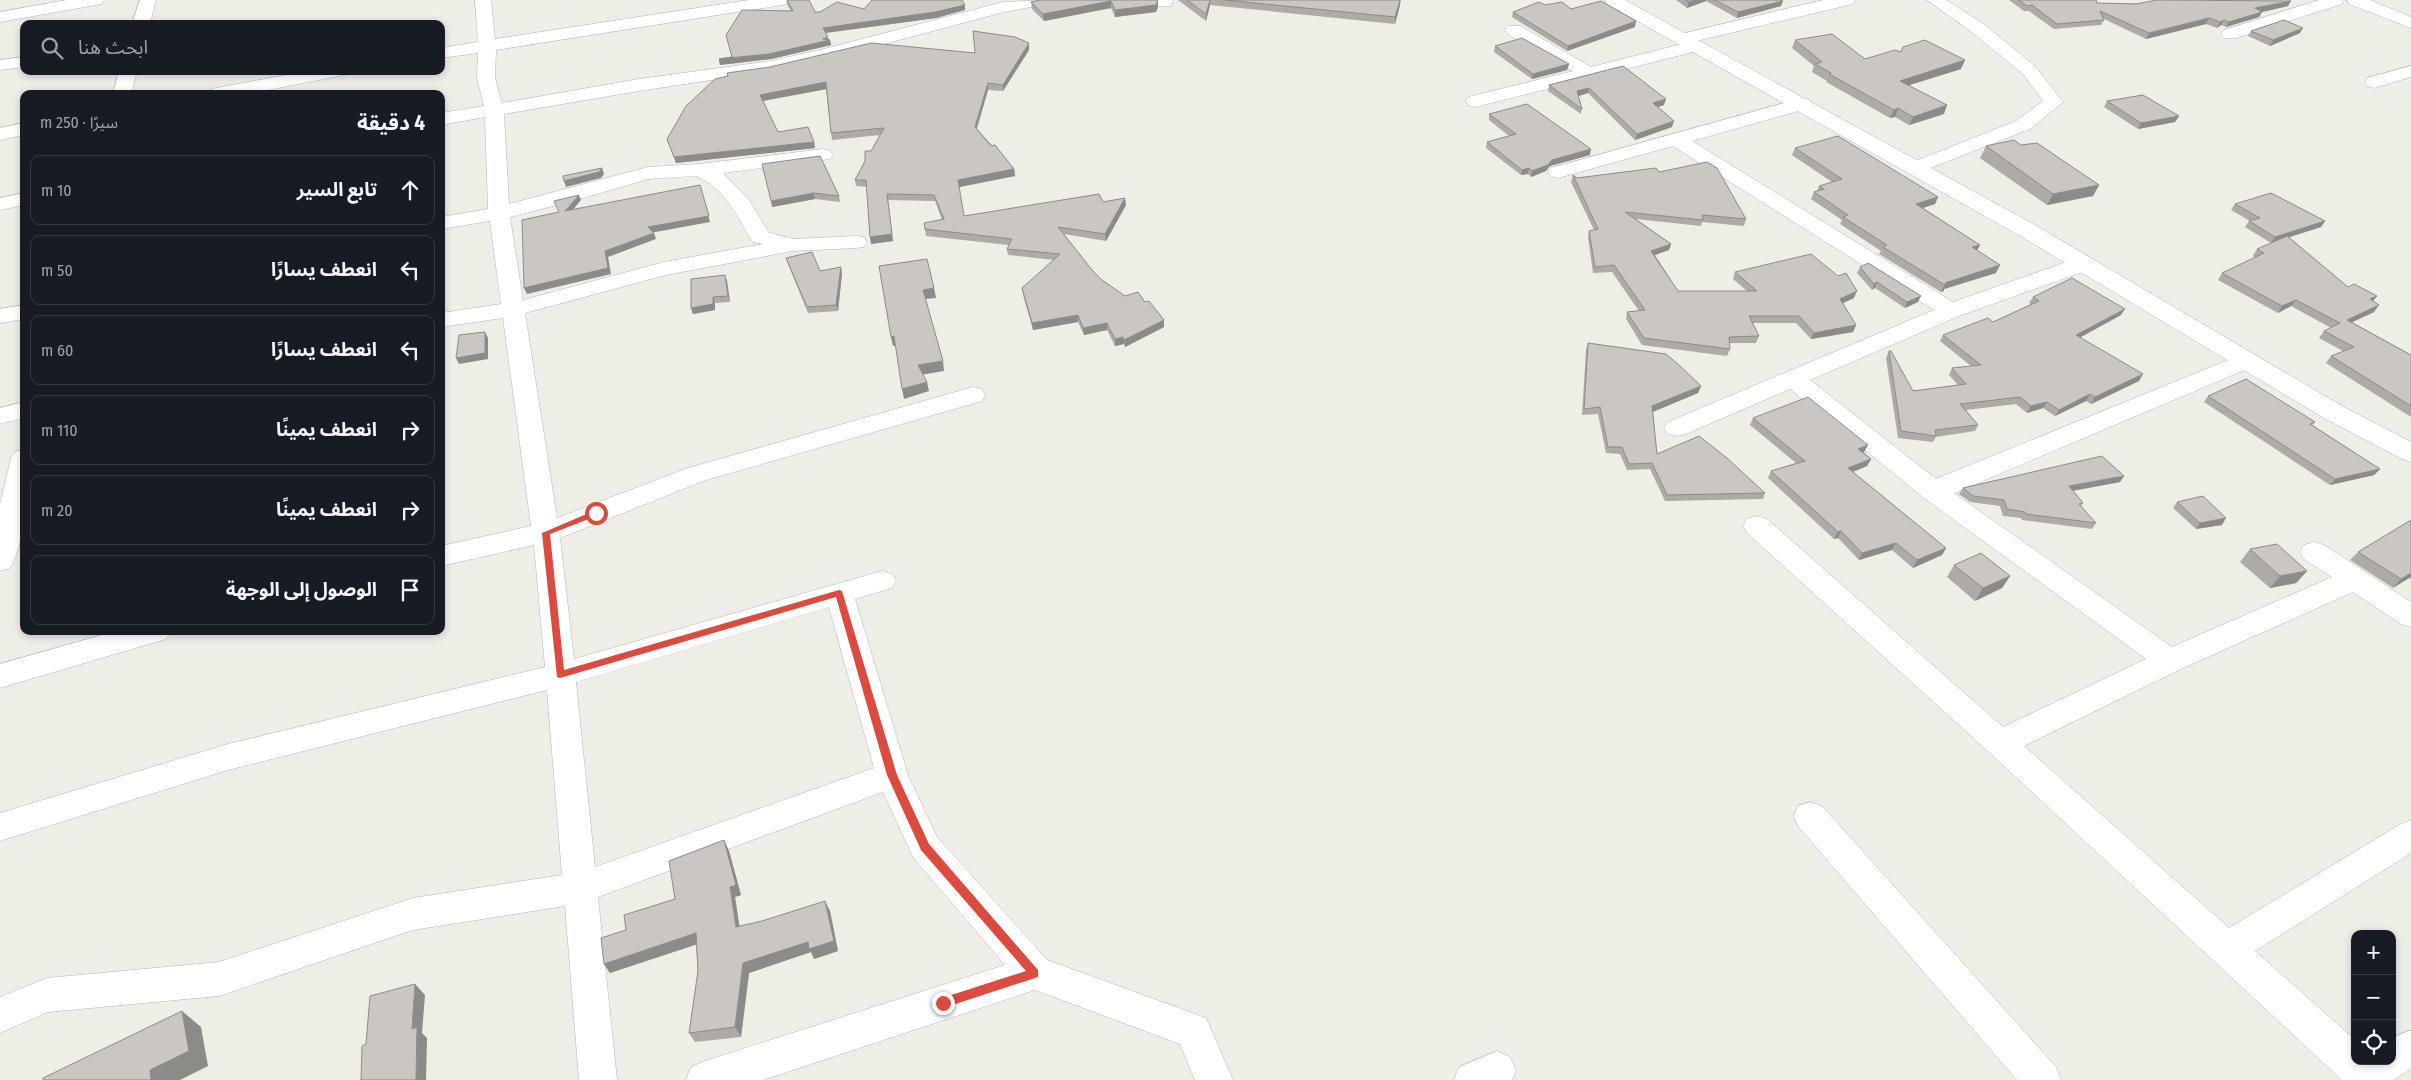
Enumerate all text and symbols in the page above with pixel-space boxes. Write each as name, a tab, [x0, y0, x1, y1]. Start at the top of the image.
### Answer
search box	[20, 20, 445, 75]
icon: search	[38, 34, 66, 62]
text: ابحث هنا	[78, 36, 148, 59]
text: 4 دقيقة	[357, 110, 425, 136]
text: سيرًا · 250 m	[40, 113, 118, 132]
icon: ahead	[396, 176, 424, 204]
text: تابع السير	[297, 178, 377, 201]
text: 10 m	[41, 181, 72, 200]
icon: left	[396, 256, 424, 284]
text: انعطف يسارًا	[271, 258, 377, 281]
text: 50 m	[41, 261, 73, 280]
icon: left	[396, 336, 424, 364]
text: انعطف يسارًا	[271, 338, 377, 361]
text: 60 m	[41, 341, 73, 360]
icon: right	[396, 416, 424, 444]
text: انعطف يمينًا	[276, 418, 377, 441]
text: 110 m	[41, 421, 78, 440]
icon: right	[396, 496, 424, 524]
text: انعطف يمينًا	[276, 498, 377, 521]
text: 20 m	[41, 501, 72, 520]
route start	[585, 502, 608, 525]
icon: arrive	[396, 576, 424, 604]
text: الوصول إلى الوجهة	[226, 578, 377, 601]
map controls	[2351, 930, 2396, 1065]
button: +	[2351, 930, 2396, 975]
button: −	[2351, 975, 2396, 1020]
route end	[932, 992, 955, 1015]
button: locate	[2351, 1020, 2396, 1065]

